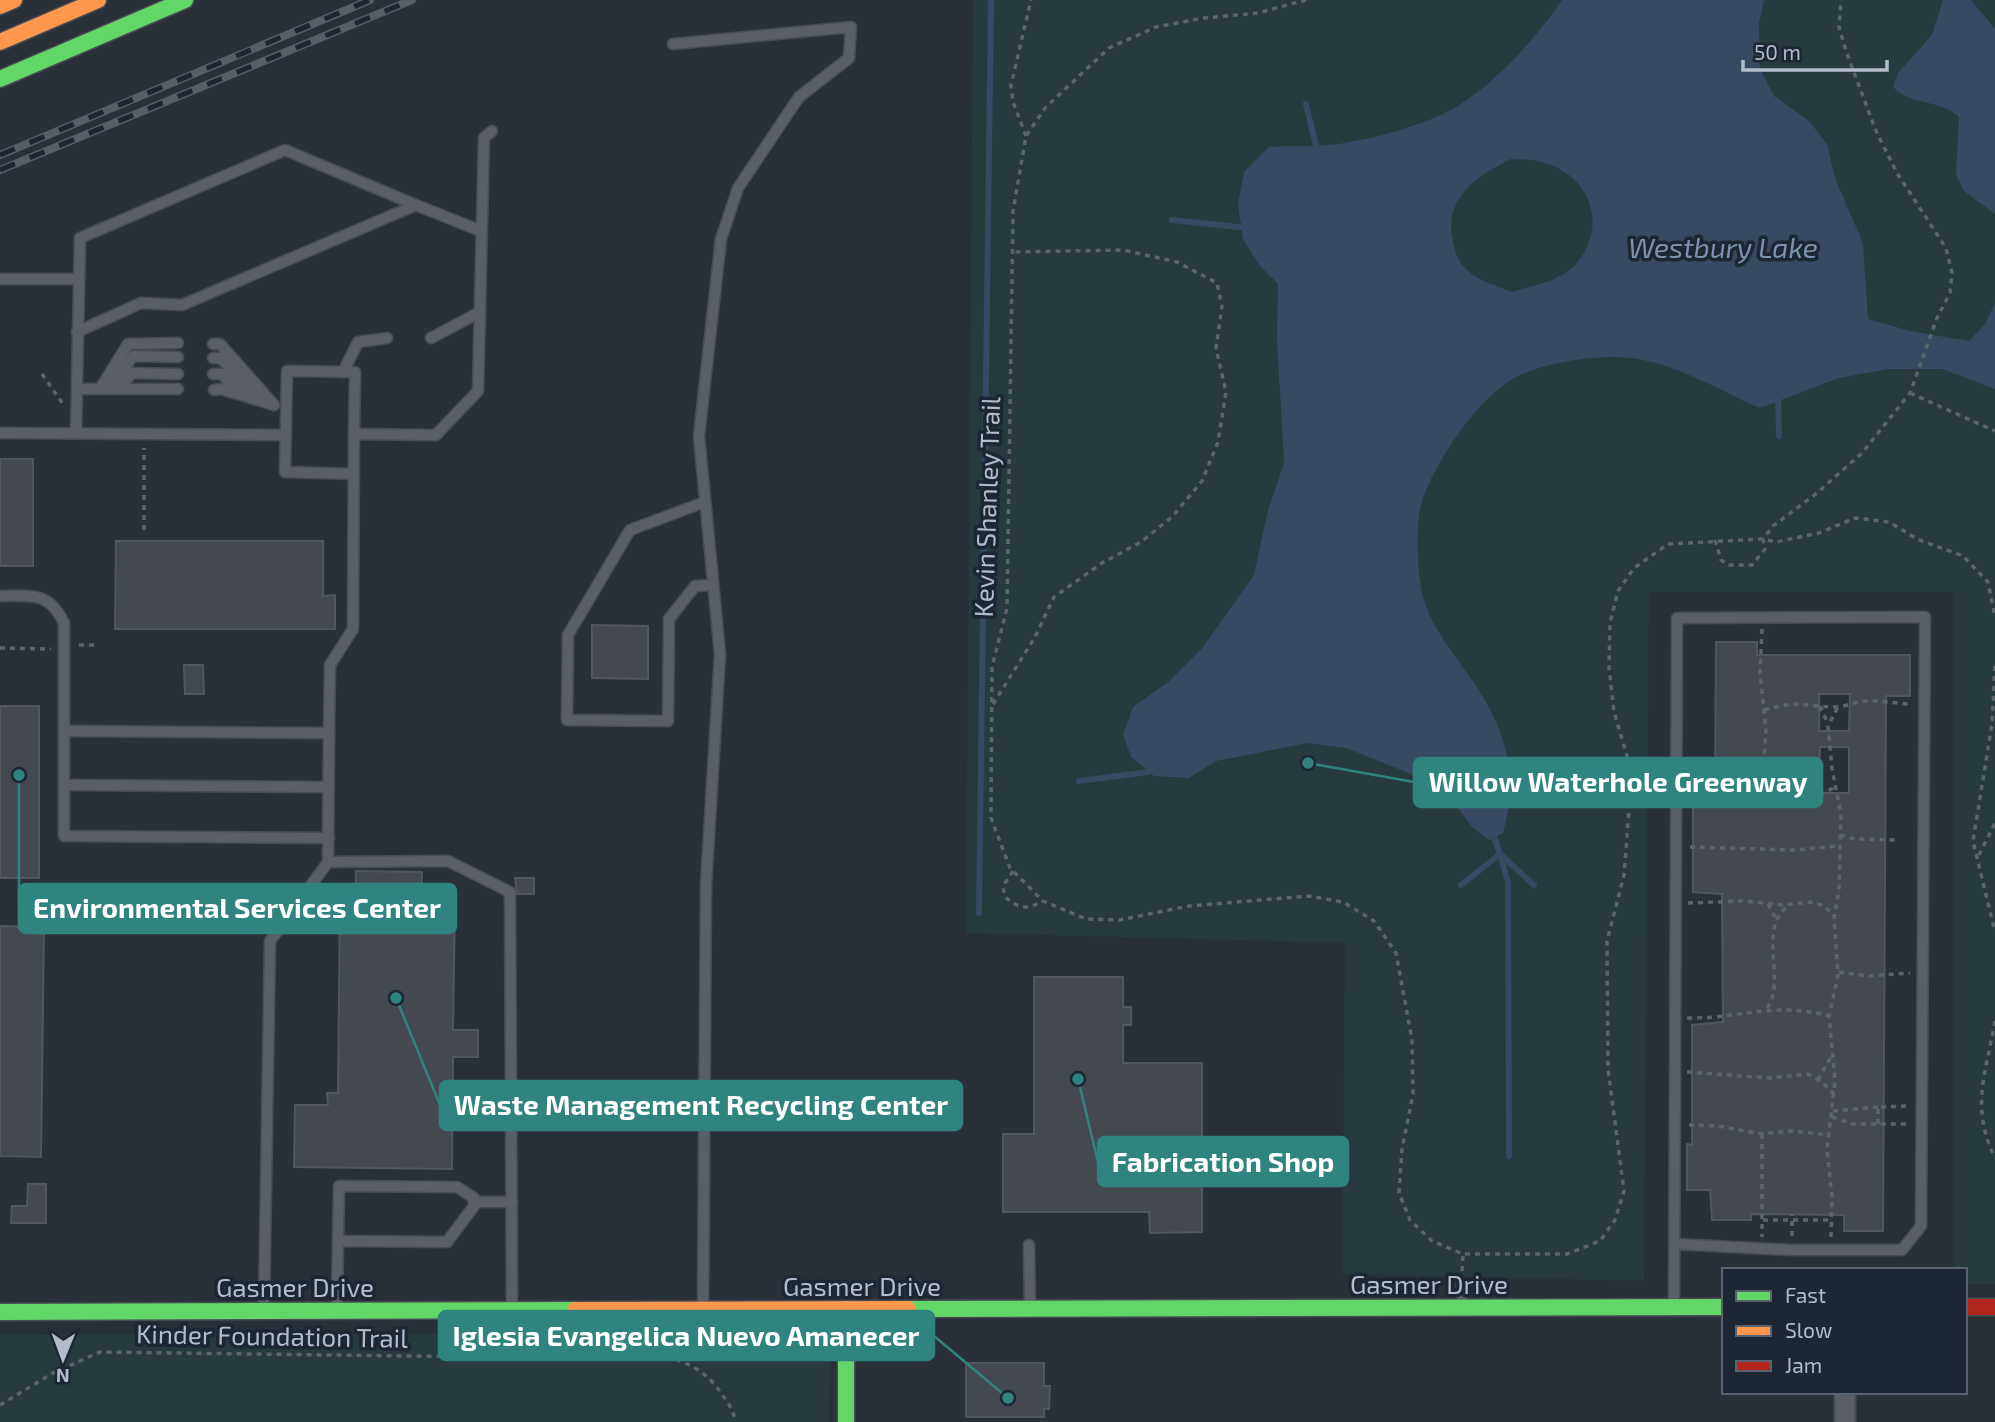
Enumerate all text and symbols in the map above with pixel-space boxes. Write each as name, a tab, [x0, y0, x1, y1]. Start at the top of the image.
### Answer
scale bar	[1743, 28, 1886, 72]
text: 50 m	[1754, 39, 1801, 64]
water label: Westbury Lake	[1628, 230, 1818, 264]
street label: Kevin Shanley Trail	[967, 396, 1005, 618]
callout: Willow Waterhole Greenway	[1414, 758, 1822, 807]
text: Willow Waterhole Greenway	[1428, 764, 1808, 798]
callout: Environmental Services Center	[19, 884, 456, 933]
text: Environmental Services Center	[33, 890, 441, 924]
callout: Waste Management Recycling Center	[440, 1081, 962, 1130]
text: Waste Management Recycling Center	[454, 1087, 948, 1121]
callout: Fabrication Shop	[1098, 1137, 1348, 1186]
text: Fabrication Shop	[1112, 1144, 1334, 1178]
street label: Gasmer Drive	[1350, 1268, 1508, 1299]
legend	[1722, 1268, 1967, 1394]
street label: Gasmer Drive	[783, 1270, 941, 1301]
street label: Gasmer Drive	[216, 1271, 374, 1302]
text: Fast	[1785, 1282, 1826, 1307]
callout: Iglesia Evangelica Nuevo Amanecer	[439, 1311, 934, 1360]
street label: Kinder Foundation Trail	[136, 1317, 408, 1353]
text: Slow	[1785, 1317, 1832, 1342]
text: Iglesia Evangelica Nuevo Amanecer	[452, 1318, 920, 1352]
north arrow	[28, 1324, 98, 1394]
text: Jam	[1785, 1352, 1822, 1377]
text: N	[56, 1365, 70, 1388]

